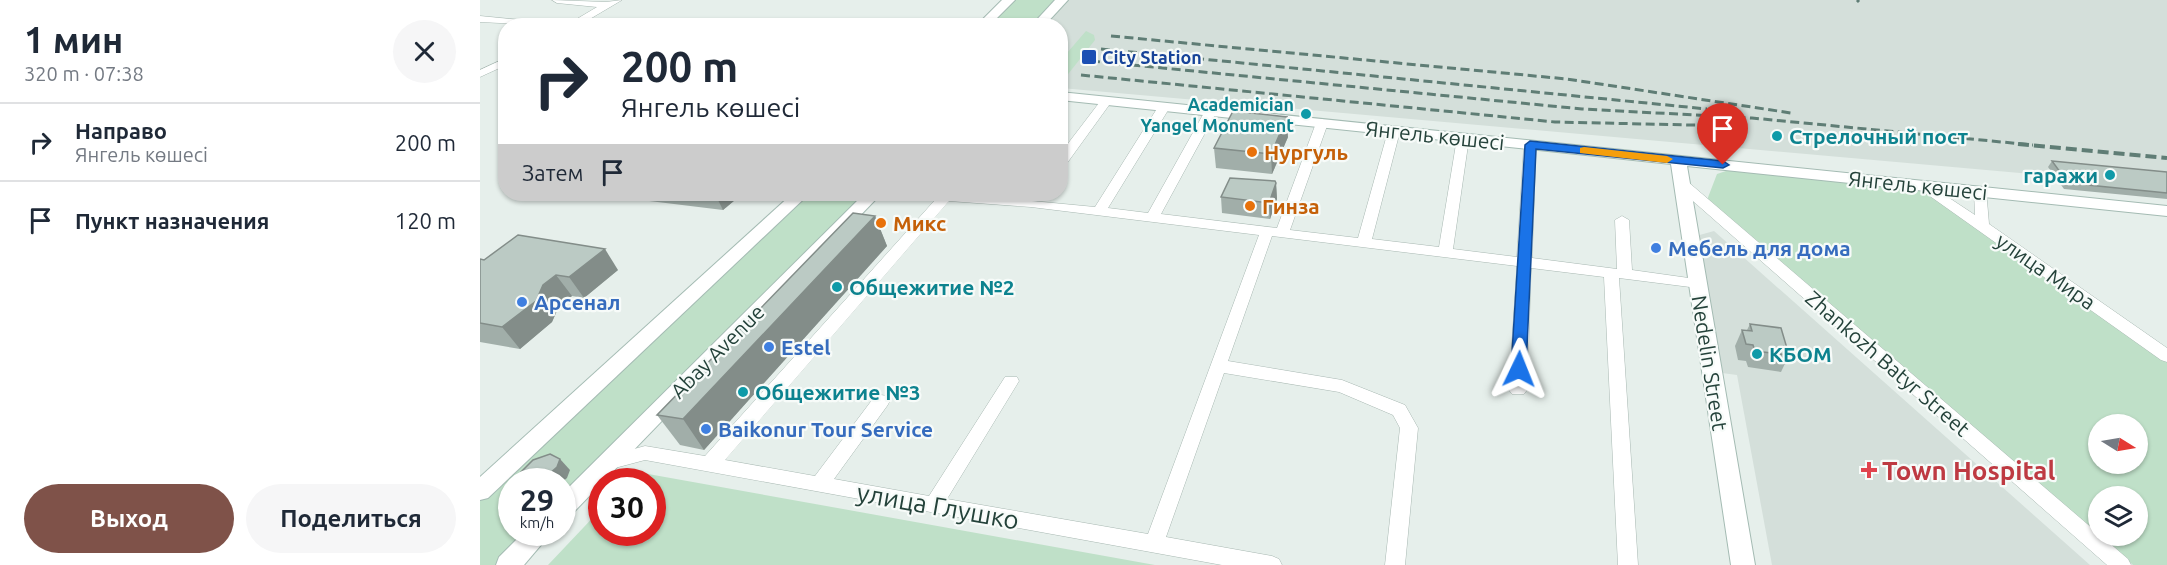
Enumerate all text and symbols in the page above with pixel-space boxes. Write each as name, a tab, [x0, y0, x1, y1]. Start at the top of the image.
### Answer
text: 1 мин	[24, 19, 123, 60]
button: close	[393, 20, 456, 83]
icon: right	[522, 42, 600, 120]
text: 200 m	[621, 43, 738, 90]
place label: City Station	[1102, 47, 1202, 67]
marker: City Station	[1080, 48, 1098, 66]
text: 320 m · 07:38	[24, 62, 144, 85]
text: Янгель көшесі	[621, 92, 800, 122]
place label: Academician Yangel Monument	[1141, 94, 1294, 135]
pin	[1697, 103, 1748, 165]
marker: Academician Yangel Monument	[1299, 107, 1313, 121]
icon: arrive	[1706, 112, 1739, 145]
street label: Янгель көшесі	[1364, 116, 1506, 154]
text: Направо	[75, 118, 167, 143]
place label: Стрелочный пост	[1789, 124, 1968, 148]
icon: right	[24, 126, 57, 159]
marker: Стрелочный пост	[1770, 129, 1784, 143]
text: 200 m	[395, 130, 456, 155]
place label: Нургуль	[1264, 140, 1348, 164]
text: Янгель көшесі	[75, 143, 208, 166]
marker: Нургуль	[1245, 145, 1259, 159]
icon: arrive	[596, 156, 629, 189]
text: Затем	[522, 160, 584, 185]
place label: гаражи	[2023, 163, 2098, 187]
street label: Янгель көшесі	[1847, 166, 1989, 204]
marker: гаражи	[2103, 168, 2117, 182]
place label: Гинза	[1262, 194, 1320, 218]
marker: Гинза	[1243, 199, 1257, 213]
icon: arrive	[24, 204, 57, 237]
text: Пункт назначения	[75, 208, 269, 233]
text: 120 m	[395, 208, 456, 233]
place label: Микс	[893, 211, 946, 235]
marker: Микс	[874, 216, 888, 230]
street label: улица Мира	[1992, 228, 2100, 314]
place label: Мебель для дома	[1668, 236, 1851, 260]
marker: Мебель для дома	[1649, 241, 1663, 255]
place label: Общежитие №2	[849, 275, 1015, 299]
marker: Общежитие №2	[830, 280, 844, 294]
street label: Zhankozh Batyr Street	[1801, 285, 1975, 441]
place label: Арсенал	[534, 290, 621, 314]
street label: Nedelin Street	[1687, 294, 1733, 432]
marker: Арсенал	[515, 295, 529, 309]
street label: Abay Avenue	[665, 299, 769, 403]
place label: Estel	[781, 335, 831, 359]
position arrow	[1487, 337, 1551, 401]
marker: Estel	[762, 340, 776, 354]
place label: КБОМ	[1769, 342, 1832, 366]
marker: КБОМ	[1750, 347, 1764, 361]
place label: Общежитие №3	[755, 380, 921, 404]
marker: Общежитие №3	[736, 385, 750, 399]
north arrow	[2088, 414, 2148, 474]
map controls	[2088, 414, 2148, 546]
place label: Baikonur Tour Service	[718, 417, 933, 441]
marker: Baikonur Tour Service	[699, 422, 713, 436]
place label: Town Hospital	[1882, 456, 2055, 485]
marker: Town Hospital	[1860, 461, 1878, 479]
speed limit sign: 30	[588, 468, 666, 546]
street label: улица Глушко	[855, 477, 1021, 535]
text: 29	[520, 483, 554, 517]
button: Выход	[24, 484, 234, 553]
button: Поделиться	[246, 484, 456, 553]
button: layers	[2088, 486, 2148, 546]
text: km/h	[520, 514, 554, 531]

